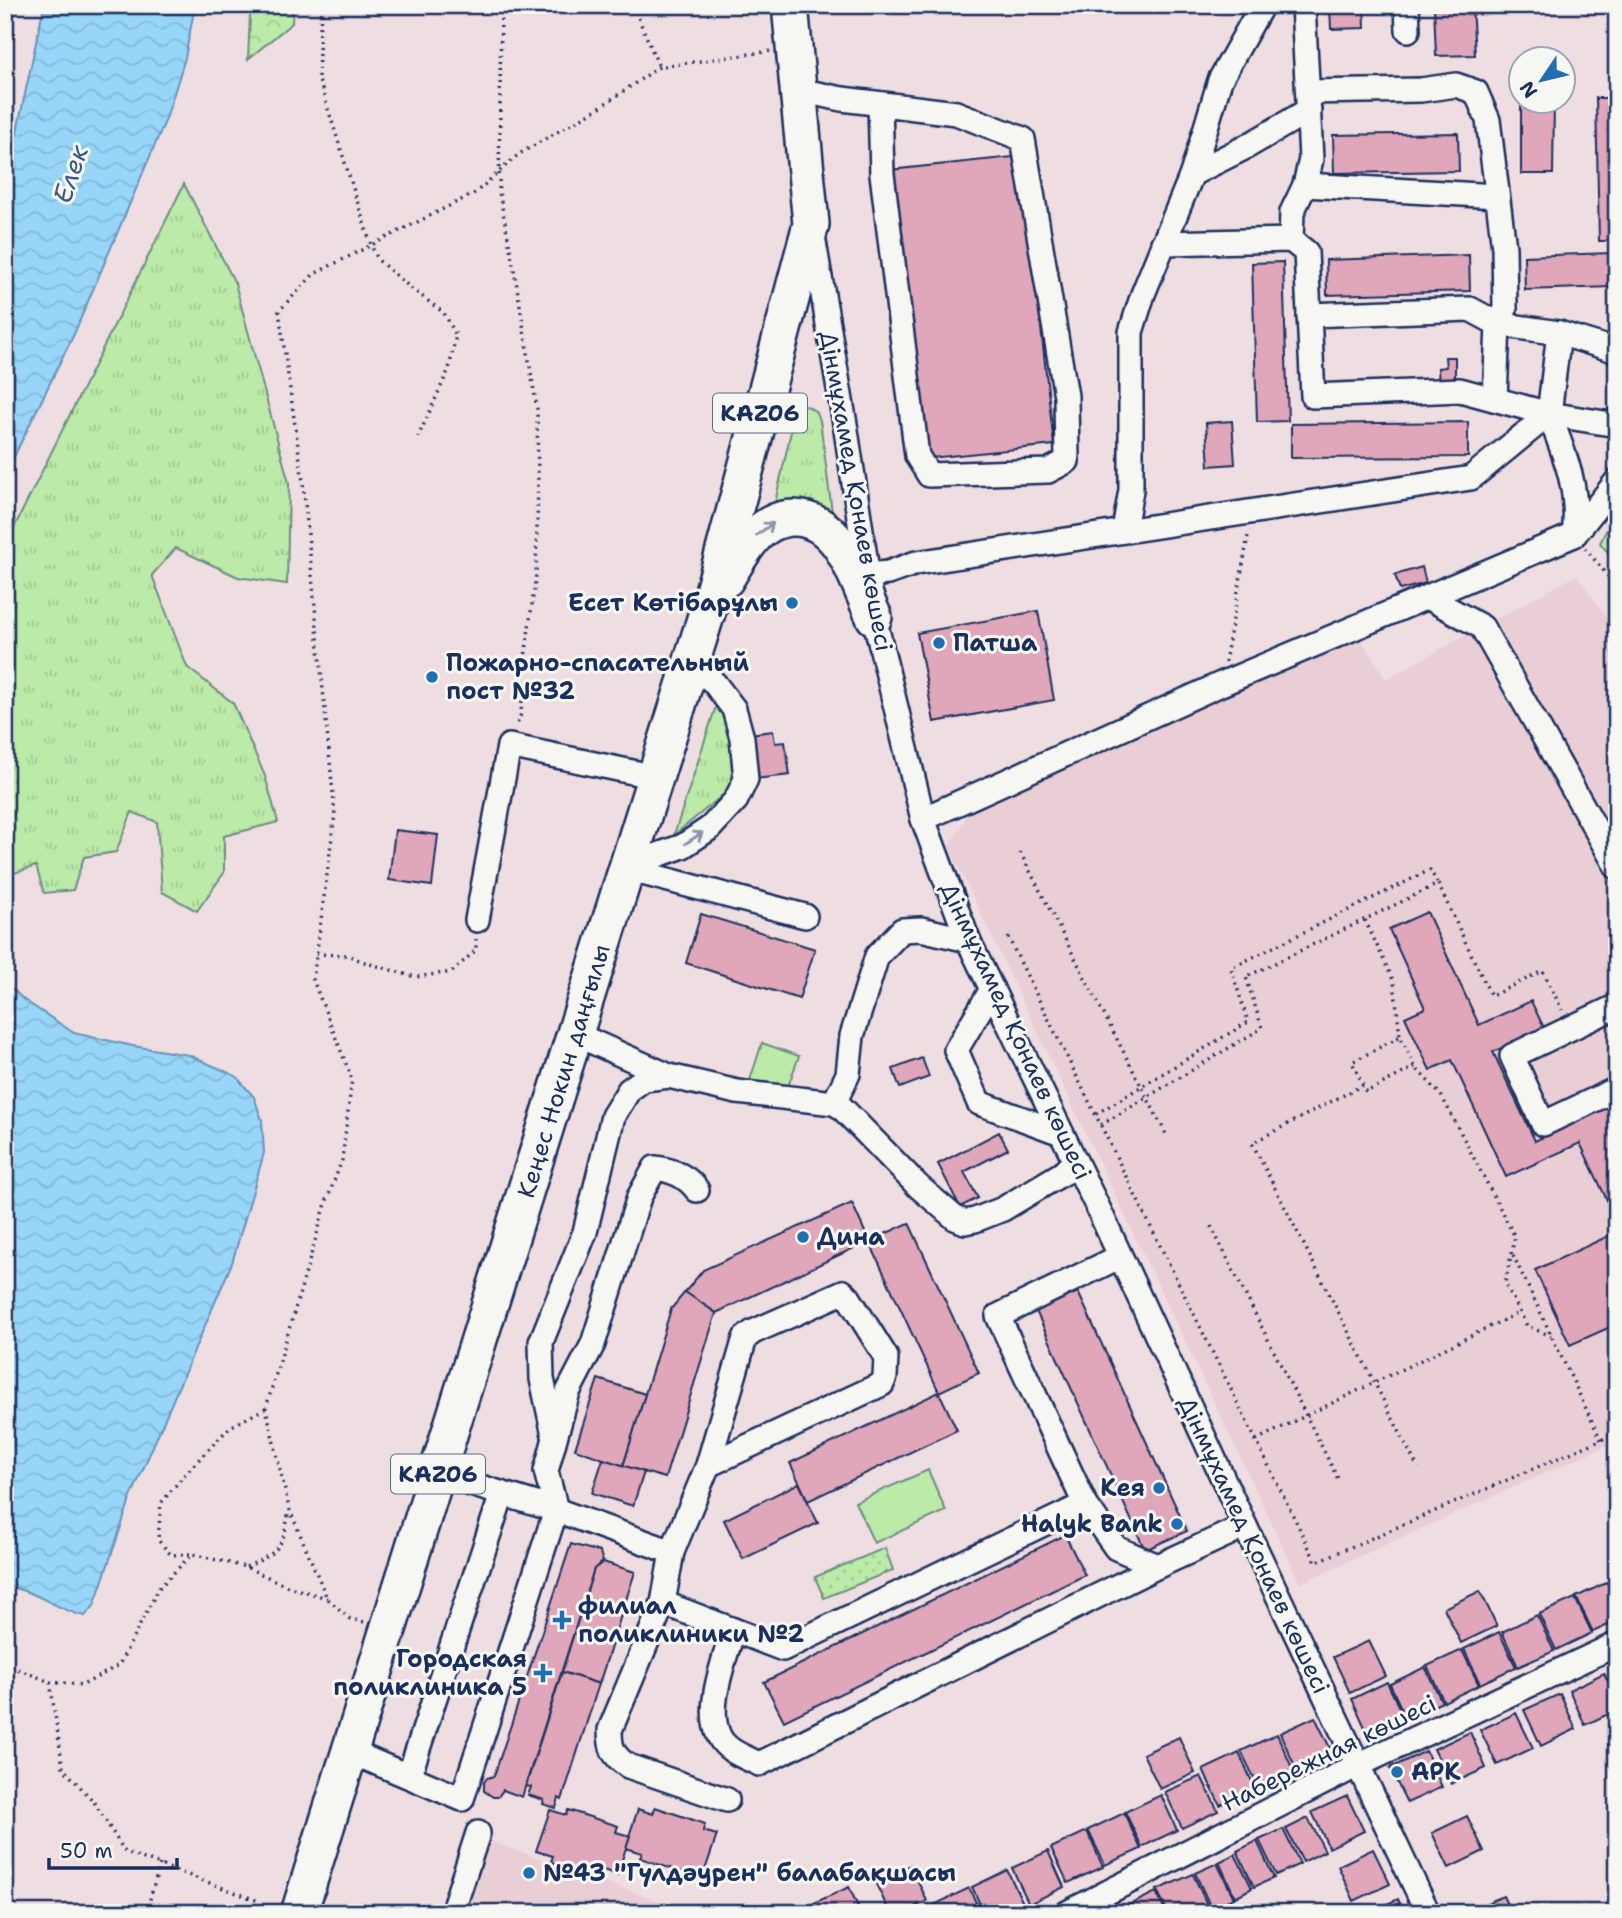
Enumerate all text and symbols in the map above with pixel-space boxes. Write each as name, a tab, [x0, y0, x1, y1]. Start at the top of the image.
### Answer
north arrow	[1506, 46, 1576, 116]
text: N	[1514, 76, 1543, 103]
water label: Елек	[44, 139, 97, 208]
street label: Дінмұхамед Қонаев көшесі	[812, 328, 900, 654]
road number: KАZ06	[713, 394, 807, 432]
one-way arrow	[756, 522, 775, 537]
place label: Есет Көтібарұлы	[568, 587, 778, 619]
marker: Есет Көтібарұлы	[784, 595, 800, 611]
place label: Патша	[953, 627, 1038, 659]
marker: Патша	[931, 635, 947, 651]
place label: Пожарно-спасательный пост №32	[446, 647, 749, 707]
marker: Пожарно-спасательный пост №32	[424, 669, 440, 685]
one-way arrow	[684, 831, 703, 846]
street label: Дінмұхамед Қонаев көшесі	[933, 877, 1099, 1185]
street label: Кеңес Нокин даңғылы	[510, 940, 618, 1202]
place label: Дина	[817, 1221, 885, 1253]
marker: Дина	[795, 1229, 811, 1245]
street label: Дінмұхамед Қонаев көшесі	[1171, 1391, 1337, 1699]
road number: KАZ06	[391, 1455, 485, 1494]
place label: Кея	[1100, 1472, 1145, 1504]
marker: Кея	[1151, 1480, 1167, 1496]
place label: Halyk Bank	[1021, 1508, 1163, 1540]
marker: Halyk Bank	[1169, 1516, 1185, 1532]
place label: филиал поликлиники №2	[578, 1590, 805, 1650]
marker: филиал поликлиники №2	[552, 1610, 572, 1630]
place label: Городская поликлиника 5	[333, 1643, 527, 1703]
marker: Городская поликлиника 5	[533, 1663, 553, 1683]
street label: Набережная көшесі	[1216, 1687, 1442, 1819]
place label: АРК	[1411, 1756, 1461, 1788]
marker: АРК	[1389, 1764, 1405, 1780]
scale bar	[49, 1827, 177, 1871]
text: 50 m	[60, 1837, 113, 1865]
place label: №43 "Гүлдәурен" балабақшасы	[543, 1857, 956, 1889]
marker: №43 "Гүлдәурен" балабақшасы	[521, 1865, 537, 1881]

